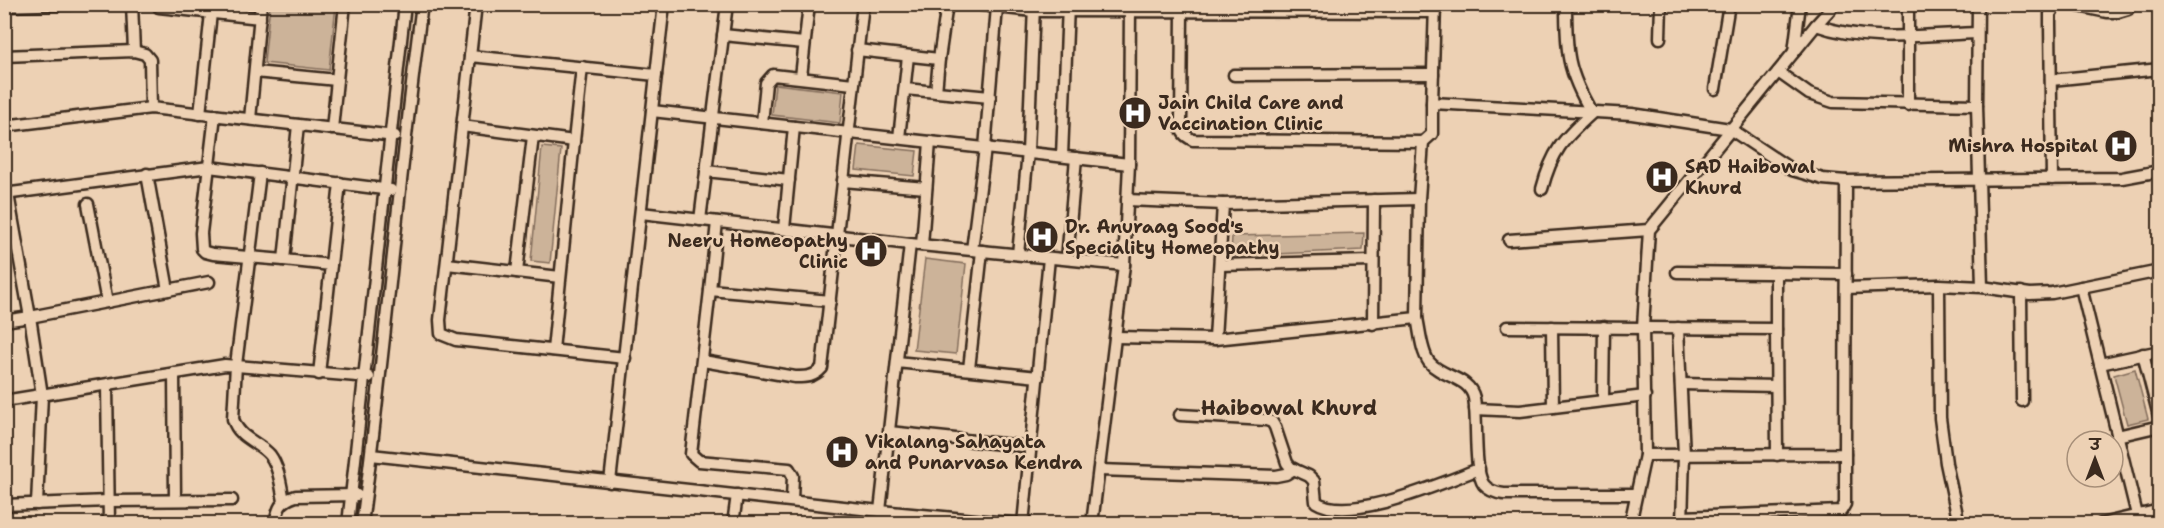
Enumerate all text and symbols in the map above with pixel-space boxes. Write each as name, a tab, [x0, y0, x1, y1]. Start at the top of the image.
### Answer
place label: Jain Child Care and Vaccination Clinic	[1158, 91, 1344, 136]
hospital icon: Jain Child Care and Vaccination Clinic	[1117, 95, 1153, 131]
hospital icon: Mishra Hospital	[2103, 128, 2139, 164]
place label: Mishra Hospital	[1948, 134, 2098, 158]
place label: SAD Haibowal Khurd	[1685, 155, 1816, 200]
hospital icon: SAD Haibowal Khurd	[1644, 159, 1680, 195]
place label: Dr. Anuraag Sood's Speciality Homeopathy	[1065, 215, 1280, 260]
hospital icon: Dr. Anuraag Sood's Speciality Homeopathy	[1024, 219, 1060, 255]
place label: Neeru Homeopathy Clinic	[667, 229, 848, 274]
hospital icon: Neeru Homeopathy Clinic	[853, 233, 889, 269]
district label: Haibowal Khurd	[1201, 394, 1377, 422]
north arrow	[2065, 429, 2125, 489]
place label: Vikalang Sahayata and Punarvasa Kendra	[865, 430, 1083, 475]
hospital icon: Vikalang Sahayata and Punarvasa Kendra	[824, 434, 860, 470]
text: उ	[2088, 434, 2102, 455]

